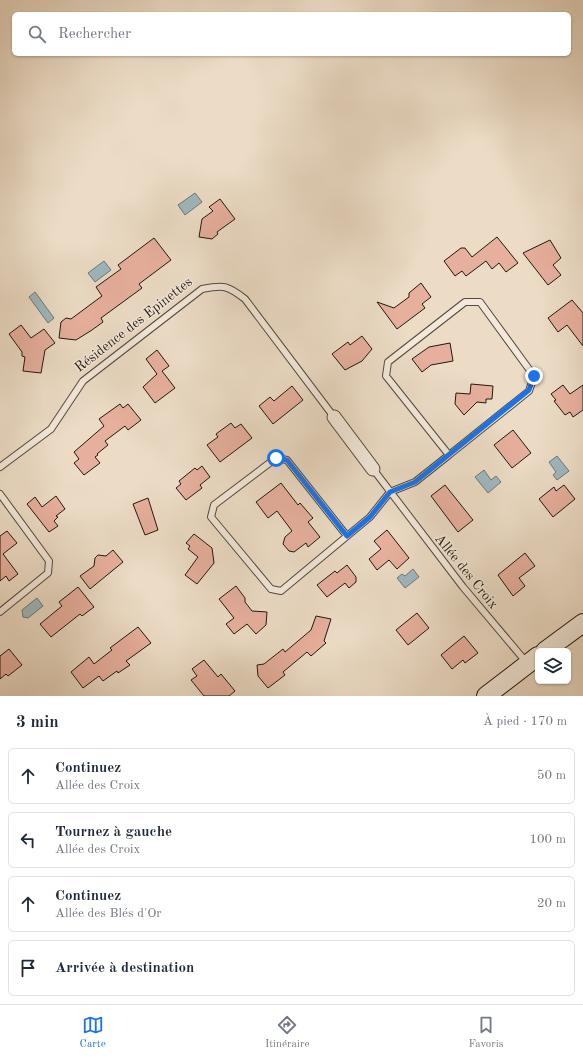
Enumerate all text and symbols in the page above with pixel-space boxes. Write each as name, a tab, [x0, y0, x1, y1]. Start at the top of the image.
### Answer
search box	[12, 12, 571, 56]
icon: search	[26, 23, 48, 45]
text: Rechercher	[58, 27, 131, 42]
street label: Résidence des Epinettes	[72, 275, 195, 375]
route end	[525, 367, 543, 385]
route start	[267, 449, 285, 467]
street label: Allée des Croix	[432, 531, 501, 612]
map controls	[535, 648, 571, 684]
button: layers	[535, 648, 571, 684]
text: 3 min	[16, 714, 59, 731]
text: À pied · 170 m	[483, 715, 567, 728]
text: Continuez	[55, 761, 121, 776]
icon: ahead	[17, 765, 39, 787]
text: 50 m	[537, 769, 566, 782]
text: Allée des Croix	[55, 779, 140, 792]
text: Tournez à gauche	[55, 825, 172, 840]
icon: left	[17, 829, 39, 851]
text: 100 m	[529, 833, 566, 846]
text: Allée des Croix	[55, 843, 140, 856]
text: Continuez	[55, 889, 121, 904]
icon: ahead	[17, 893, 39, 915]
text: 20 m	[537, 897, 566, 910]
text: Allée des Blés d'Or	[55, 907, 162, 920]
icon: arrive	[17, 957, 39, 979]
text: Arrivée à destination	[55, 961, 194, 976]
tab: Carte	[80, 1014, 106, 1052]
tab: Itinéraire	[265, 1014, 310, 1052]
tab: Favoris	[469, 1014, 503, 1052]

